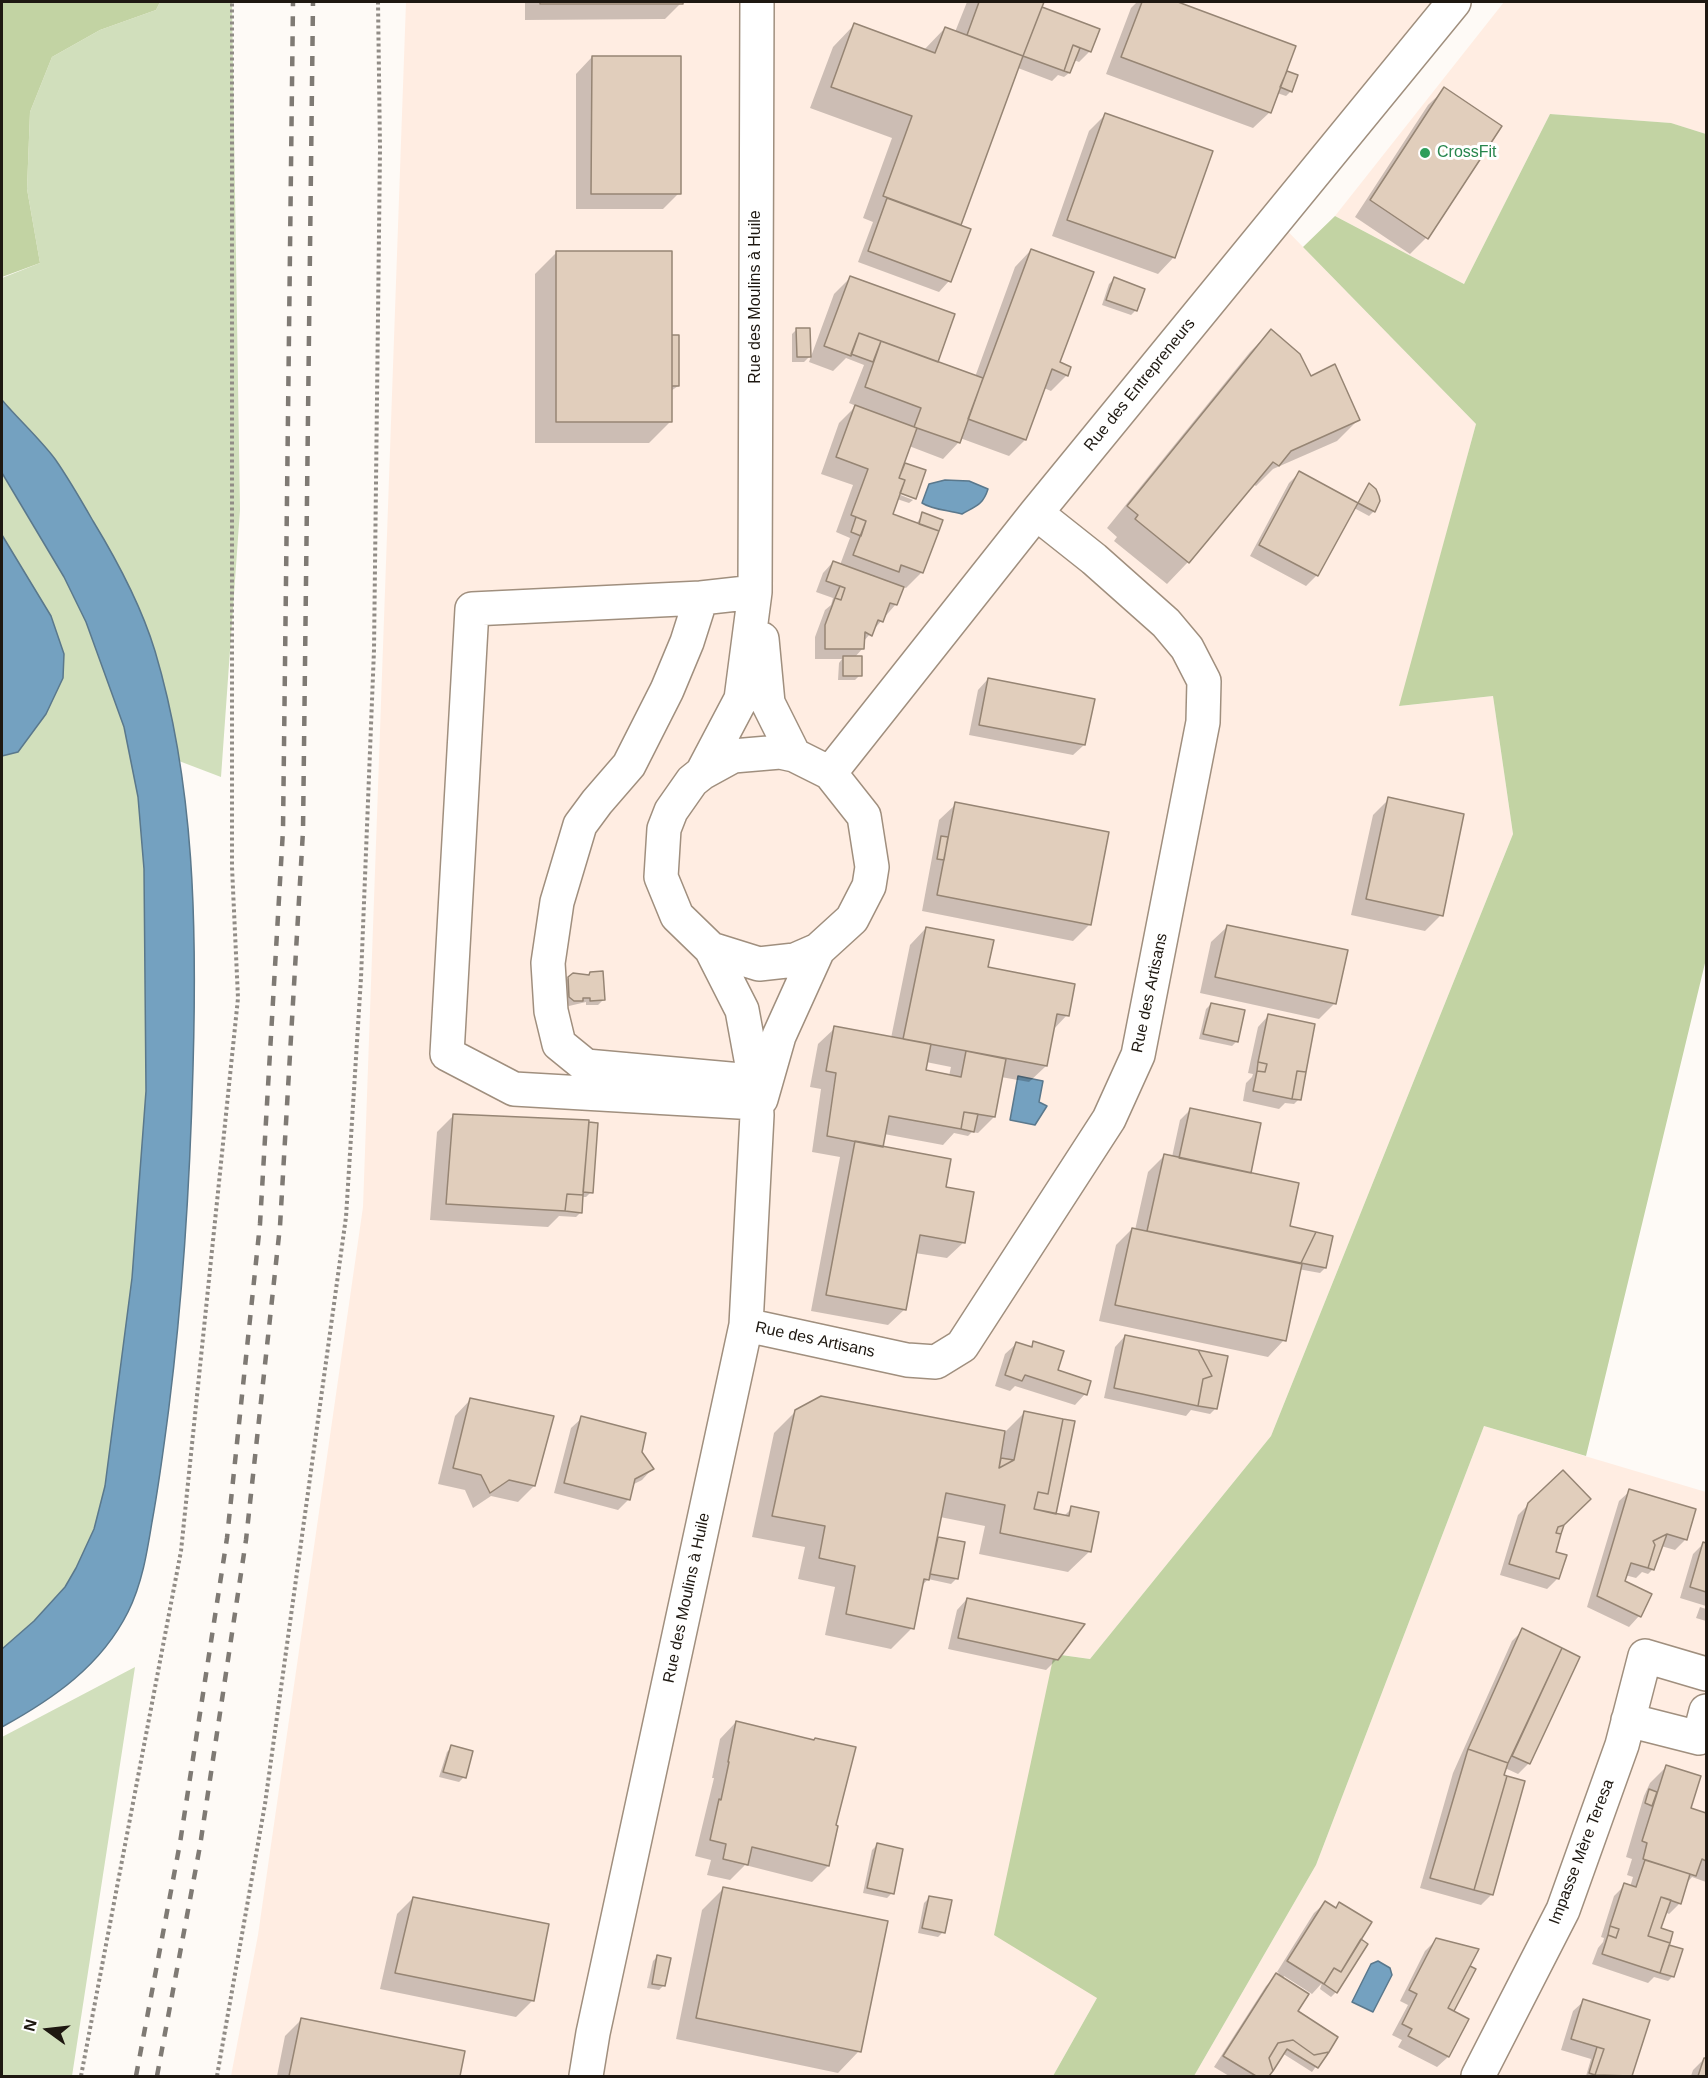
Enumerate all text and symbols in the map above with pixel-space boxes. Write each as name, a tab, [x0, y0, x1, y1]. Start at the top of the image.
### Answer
place label: CrossFit	[1437, 143, 1497, 163]
marker: CrossFit	[1418, 146, 1432, 160]
street label: Rue des Moulins à Huile	[746, 210, 766, 384]
street label: Rue des Entrepreneurs	[1080, 315, 1200, 455]
street label: Rue des Artisans	[1128, 931, 1172, 1055]
street label: Rue des Artisans	[753, 1318, 877, 1362]
street label: Rue des Moulins à Huile	[660, 1511, 714, 1685]
street label: Impasse Mère Teresa	[1545, 1777, 1619, 1927]
north arrow	[18, 2000, 78, 2060]
text: N	[20, 2017, 40, 2033]

